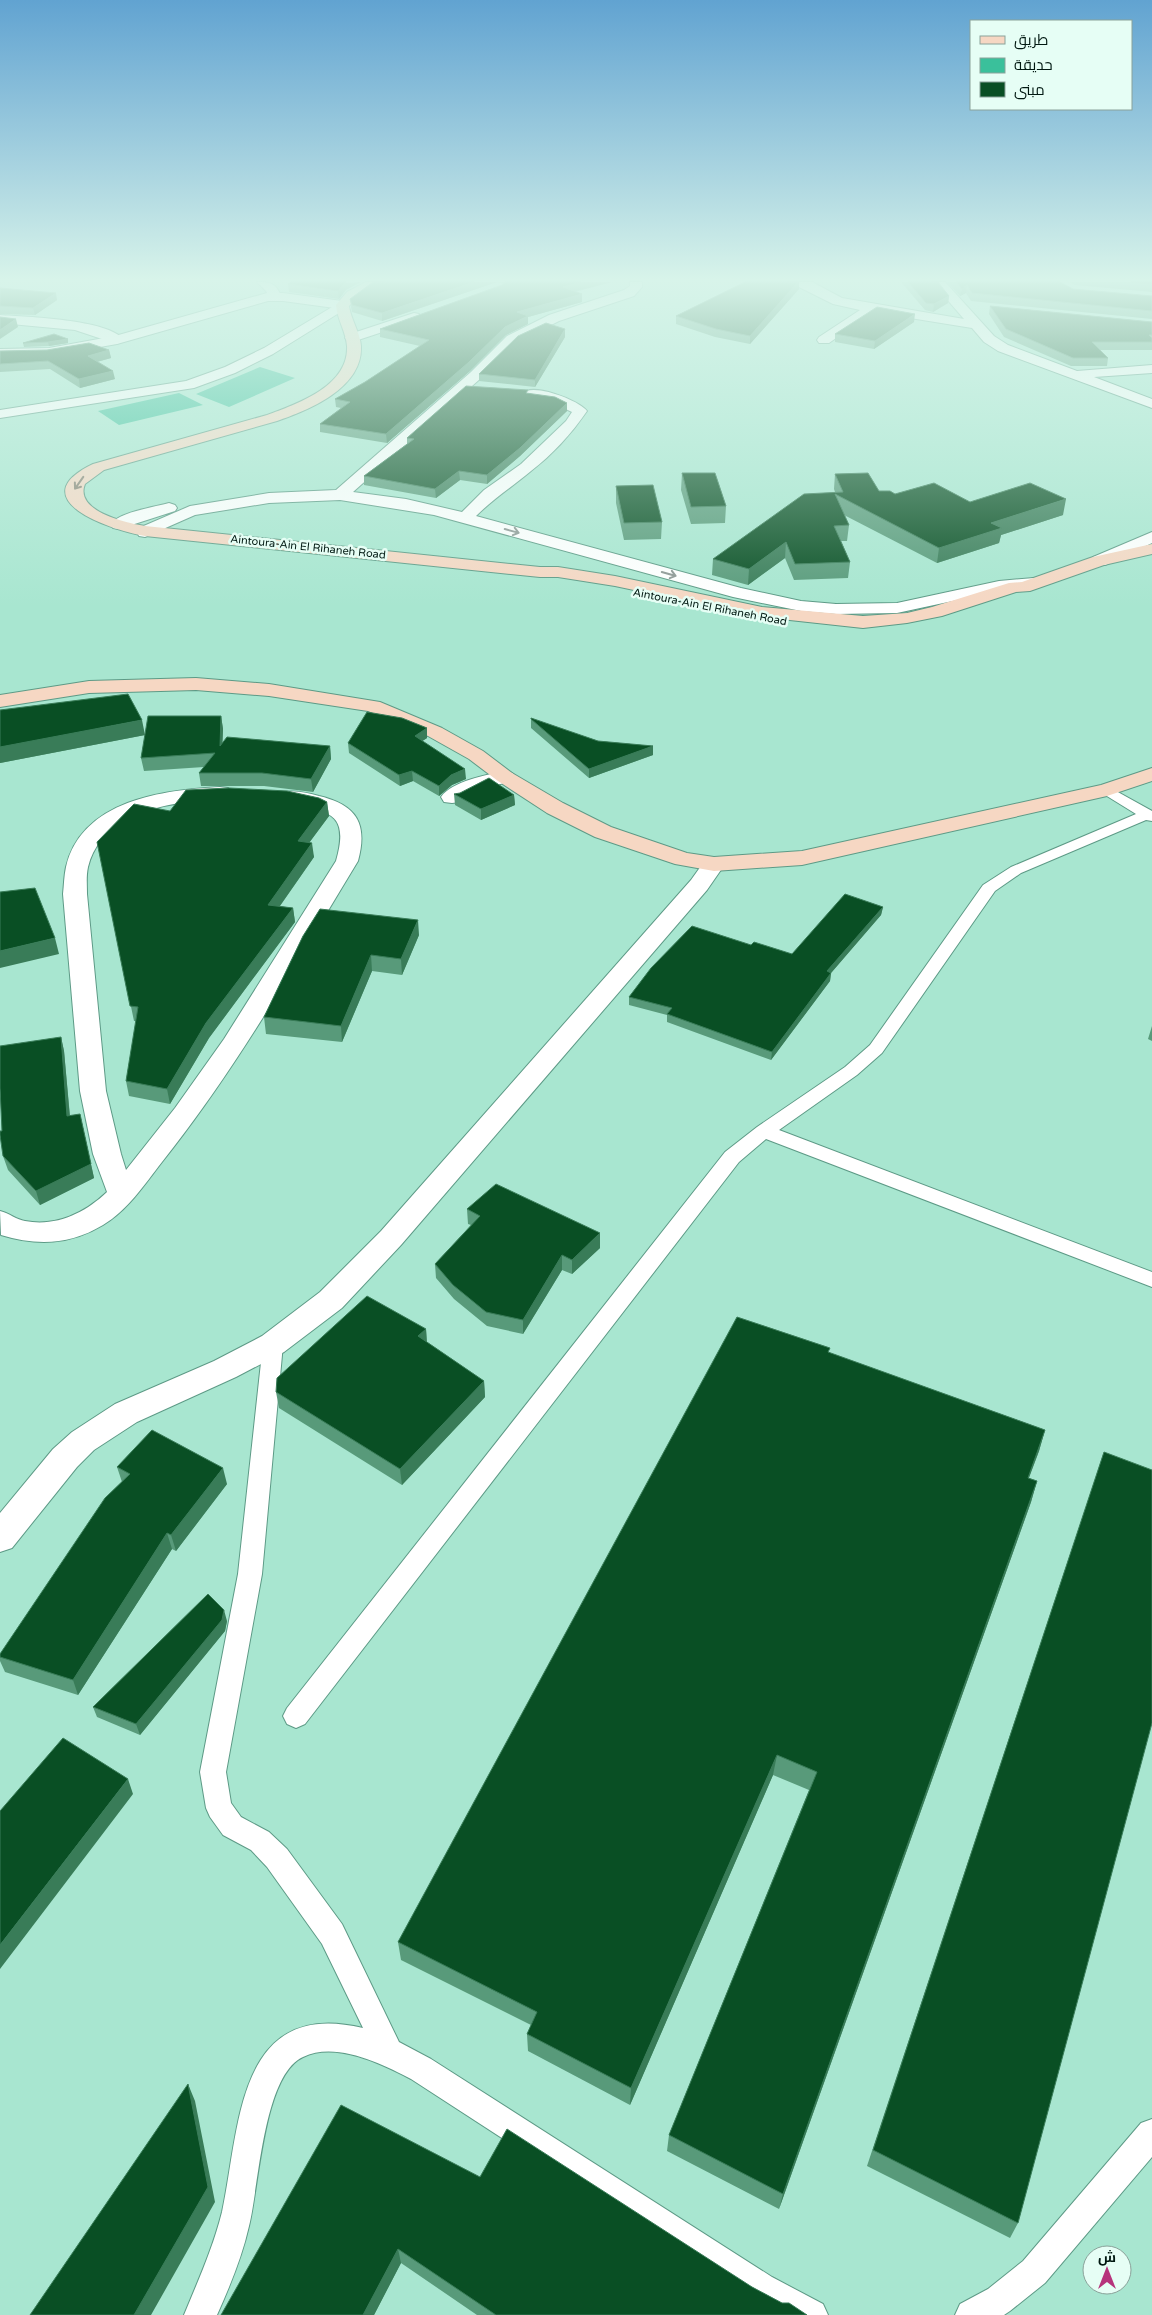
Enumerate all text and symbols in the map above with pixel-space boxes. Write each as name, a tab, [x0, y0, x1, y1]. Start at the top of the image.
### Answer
legend	[970, 20, 1132, 110]
text: طريق	[1014, 31, 1048, 50]
text: حديقة	[1014, 56, 1053, 74]
text: مبنى	[1014, 81, 1045, 100]
one-way arrow	[73, 476, 84, 490]
one-way arrow	[504, 527, 520, 536]
street label: Aintoura-Ain El Rihaneh Road	[230, 532, 386, 562]
one-way arrow	[660, 569, 676, 579]
street label: Aintoura-Ain El Rihaneh Road	[632, 586, 788, 628]
north arrow	[1082, 2245, 1132, 2295]
text: ش	[1098, 2249, 1116, 2266]

